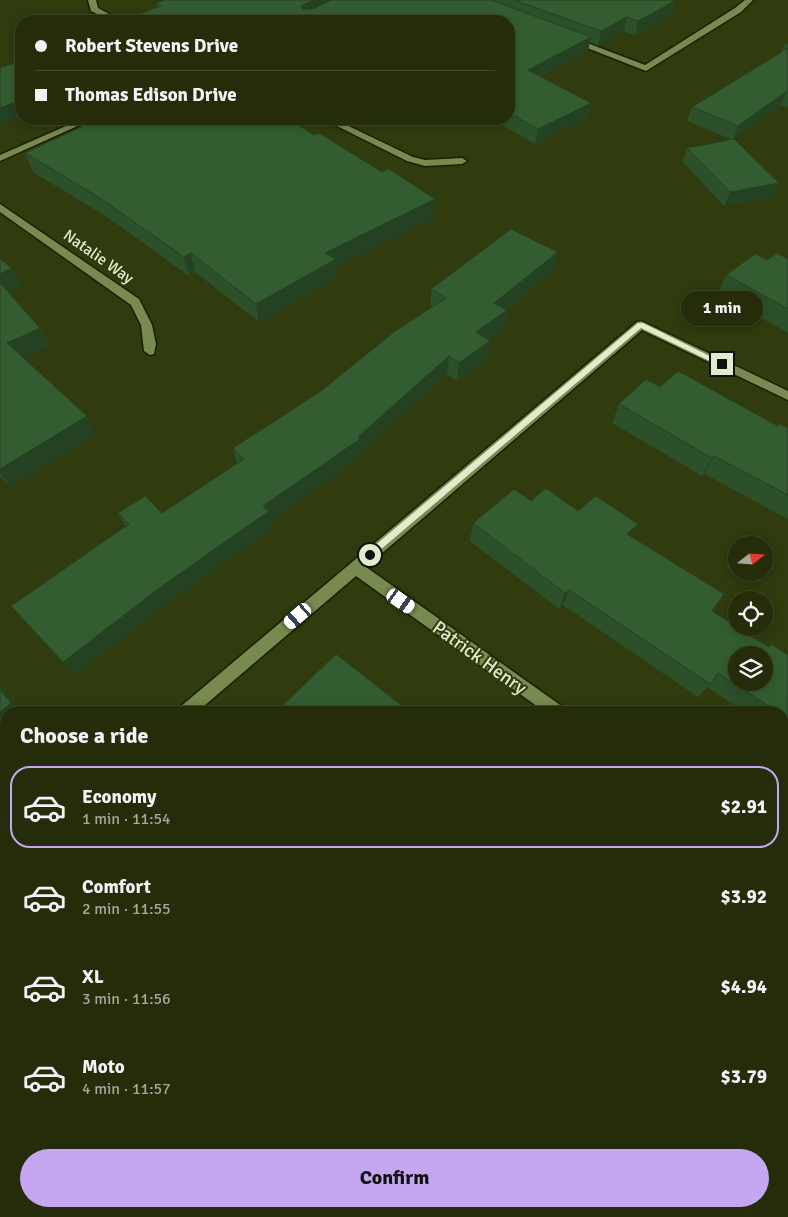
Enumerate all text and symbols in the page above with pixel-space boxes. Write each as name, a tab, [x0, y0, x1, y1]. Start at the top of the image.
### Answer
text: Robert Stevens Drive	[65, 34, 238, 58]
text: Thomas Edison Drive	[65, 83, 237, 107]
street label: Natalie Way	[59, 225, 138, 289]
callout: 1 min	[681, 292, 763, 326]
text: 1 min	[703, 298, 741, 318]
route end	[711, 353, 733, 375]
north arrow	[728, 536, 772, 581]
map controls	[728, 536, 773, 691]
route start	[359, 544, 381, 566]
car	[384, 586, 417, 616]
button: locate	[728, 591, 773, 636]
car	[281, 600, 314, 632]
street label: Patrick Henry	[428, 616, 531, 700]
button: layers	[728, 646, 773, 691]
text: Choose a ride	[20, 722, 148, 749]
icon: car	[22, 785, 67, 830]
text: Economy	[82, 785, 156, 809]
text: $2.91	[721, 795, 767, 819]
text: 1 min · 11:54	[82, 809, 171, 829]
icon: car	[22, 875, 67, 920]
text: Comfort	[82, 875, 151, 899]
text: $3.92	[721, 885, 767, 909]
text: 2 min · 11:55	[82, 899, 171, 919]
icon: car	[22, 965, 67, 1010]
text: XL	[82, 965, 104, 989]
text: $4.94	[721, 975, 767, 999]
text: 3 min · 11:56	[82, 989, 171, 1009]
icon: car	[22, 1055, 67, 1100]
text: Moto	[82, 1055, 125, 1079]
text: $3.79	[721, 1065, 767, 1089]
text: 4 min · 11:57	[82, 1079, 171, 1099]
button: Confirm	[20, 1149, 769, 1207]

